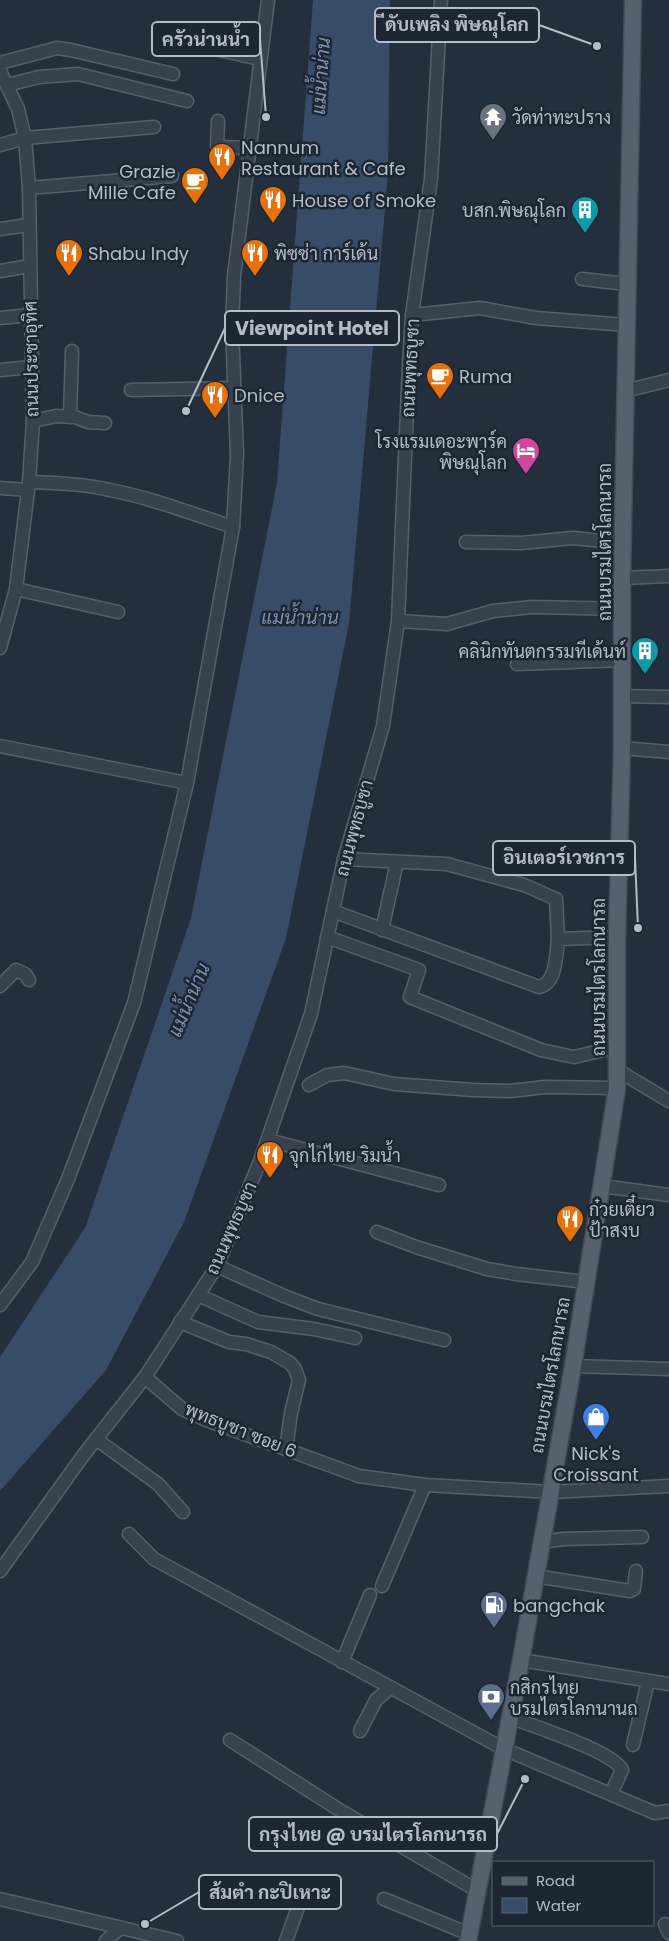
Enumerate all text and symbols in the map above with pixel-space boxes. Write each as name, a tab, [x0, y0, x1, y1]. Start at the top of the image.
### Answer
callout: ีดับเพลิง พิษณุโลก	[375, 8, 539, 42]
text: ีดับเพลิง พิษณุโลก	[374, 11, 529, 39]
callout: ครัวน่านน้ำ	[152, 22, 260, 56]
text: ครัวน่านน้ำ	[162, 22, 250, 53]
water label: แม่น้ำน่าน	[303, 36, 337, 116]
temple icon: วัดท่าทะปราง	[478, 102, 508, 141]
place label: วัดท่าทะปราง	[512, 105, 611, 130]
place label: Nannum Restaurant & Cafe	[241, 135, 406, 181]
restaurant icon: Nannum Restaurant & Cafe	[207, 142, 237, 181]
place label: Grazie Mille Cafe	[88, 159, 176, 205]
cafe icon: Grazie Mille Cafe	[180, 166, 210, 205]
restaurant icon: House of Smoke	[258, 185, 288, 224]
place label: House of Smoke	[292, 188, 436, 213]
building icon: บสก.พิษณุโลก	[570, 195, 600, 234]
place label: บสก.พิษณุโลก	[462, 198, 566, 223]
restaurant icon: Shabu Indy	[54, 238, 84, 277]
restaurant icon: พิซซ่า การ์เด้น	[240, 238, 270, 277]
place label: Shabu Indy	[88, 241, 189, 266]
place label: พิซซ่า การ์เด้น	[274, 241, 378, 266]
street label: ถนนประชาอุทิศ	[17, 301, 45, 417]
callout: Viewpoint Hotel	[225, 311, 399, 345]
text: Viewpoint Hotel	[235, 315, 389, 342]
street label: ถนนพุทธบูชา	[395, 318, 426, 418]
cafe icon: Ruma	[425, 361, 455, 400]
place label: Ruma	[459, 364, 512, 389]
restaurant icon: Dnice	[200, 380, 230, 419]
place label: Dnice	[234, 383, 285, 408]
place label: โรงแรมเดอะพาร์ค พิษณุโลก	[374, 429, 507, 475]
hotel icon: โรงแรมเดอะพาร์ค พิษณุโลก	[511, 436, 541, 475]
street label: ถนนบรมไตรโลกนารถ	[592, 463, 617, 621]
water label: แม่น้ำน่าน	[261, 602, 339, 631]
building icon: คลินิกทันตกรรมทีเด้นท์	[630, 636, 660, 675]
place label: คลินิกทันตกรรมทีเด้นท์	[458, 639, 626, 664]
street label: ถนนพุทธบูชา	[329, 777, 380, 879]
callout: อินเตอร์เวชการ	[493, 841, 635, 875]
text: อินเตอร์เวชการ	[503, 844, 625, 871]
street label: ถนนบรมไตรโลกนารถ	[586, 898, 611, 1056]
water label: แม่น้ำน่าน	[160, 958, 217, 1041]
restaurant icon: จุกไก่ไทย ริมน้ำ	[255, 1140, 285, 1179]
place label: จุกไก่ไทย ริมน้ำ	[289, 1140, 401, 1168]
street label: ถนนพุทธบูชา	[199, 1178, 264, 1279]
place label: ก๋วยเตี๋ยว ป้าสงบ	[589, 1194, 655, 1243]
restaurant icon: ก๋วยเตี๋ยว ป้าสงบ	[555, 1204, 585, 1243]
street label: ถนนบรมไตรโลกนารถ	[524, 1295, 576, 1455]
street label: พุทธบูชา ซอย 6	[181, 1396, 301, 1465]
shop icon: Nick's Croissant	[581, 1402, 611, 1441]
place label: Nick's Croissant	[553, 1441, 639, 1487]
fuel station icon: bangchak	[479, 1590, 509, 1629]
place label: bangchak	[513, 1593, 606, 1618]
place label: กสิกรไทย บรมไตรโลกนานถ	[510, 1675, 638, 1721]
bank icon: กสิกรไทย บรมไตรโลกนานถ	[476, 1682, 506, 1721]
callout: กรุงไทย @ บรมไตรโลกนารถ	[249, 1817, 497, 1851]
text: กรุงไทย @ บรมไตรโลกนารถ	[259, 1821, 487, 1849]
legend	[492, 1861, 654, 1926]
text: Road	[536, 1870, 575, 1891]
callout: ส้มตำ กะปิเหาะ	[199, 1875, 341, 1909]
text: ส้มตำ กะปิเหาะ	[209, 1879, 331, 1906]
text: Water	[536, 1895, 582, 1916]

